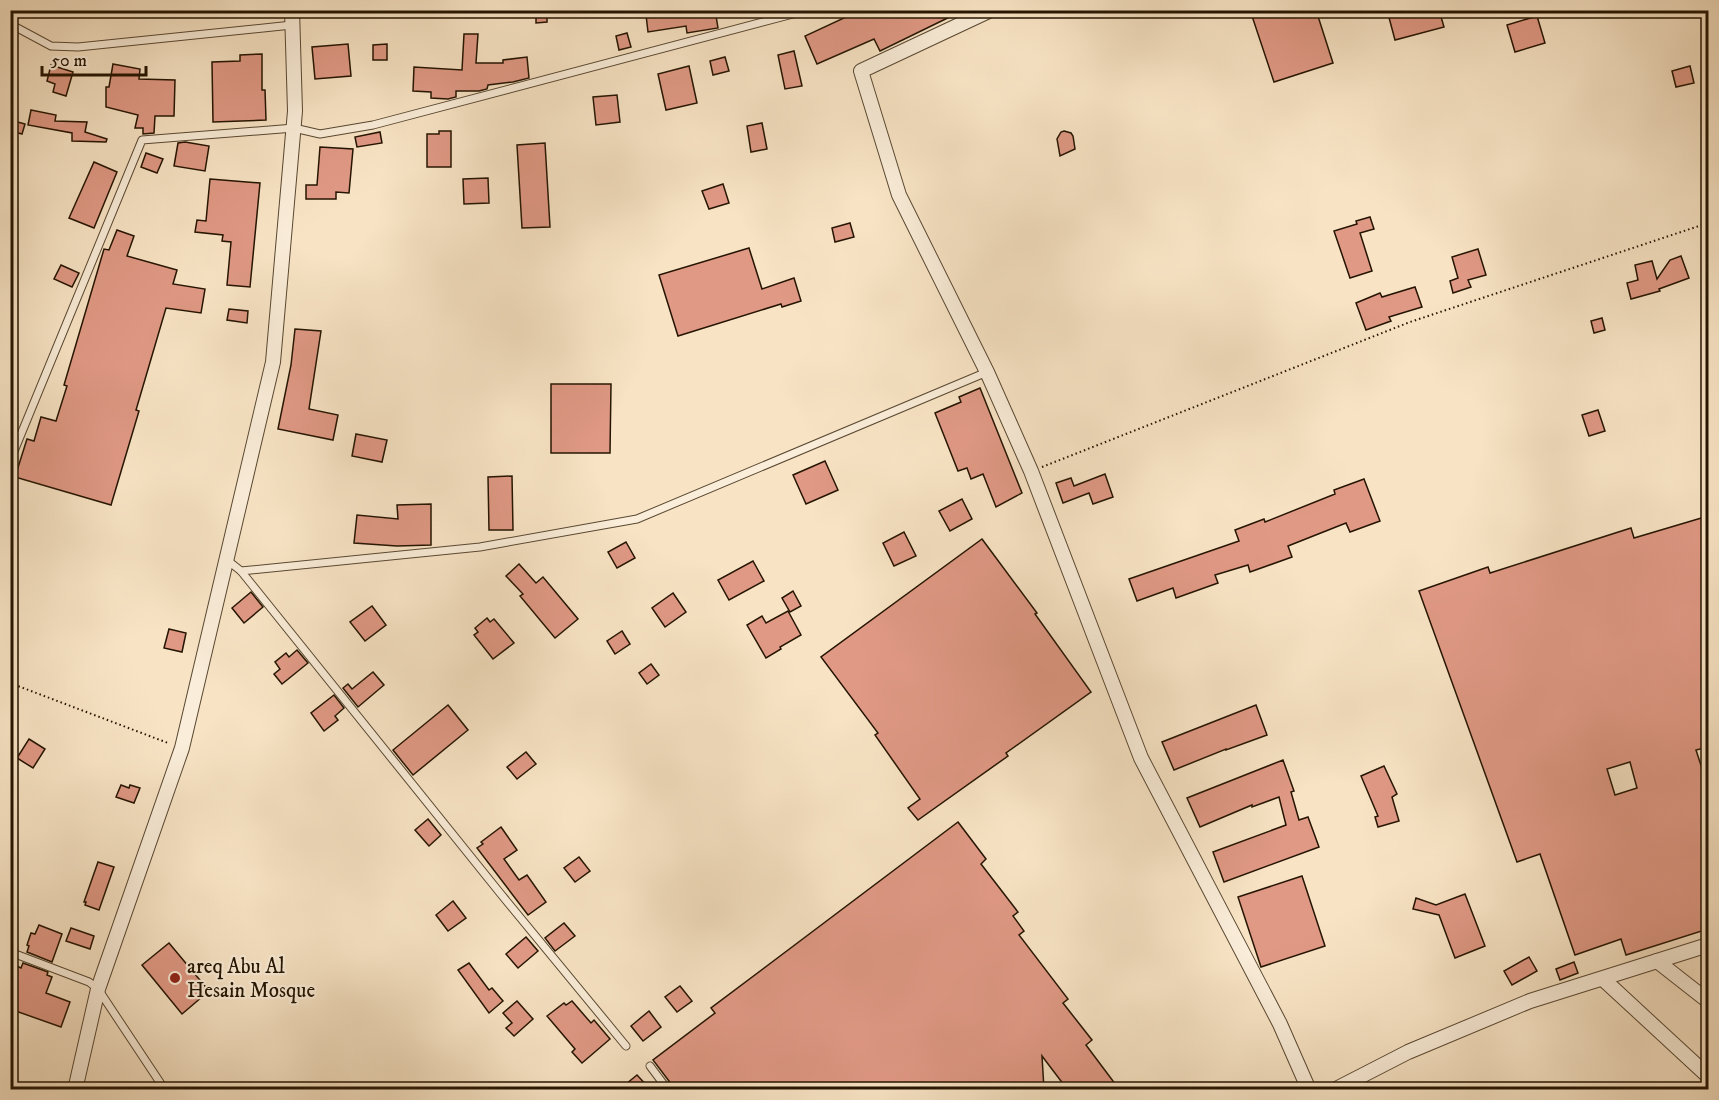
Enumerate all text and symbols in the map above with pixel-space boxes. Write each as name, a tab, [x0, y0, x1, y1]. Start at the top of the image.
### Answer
scale bar	[42, 39, 146, 77]
text: 50 m	[51, 50, 87, 72]
place label: areq Abu Al Hesain Mosque	[187, 954, 315, 1004]
marker: areq Abu Al Hesain Mosque	[168, 971, 182, 985]

